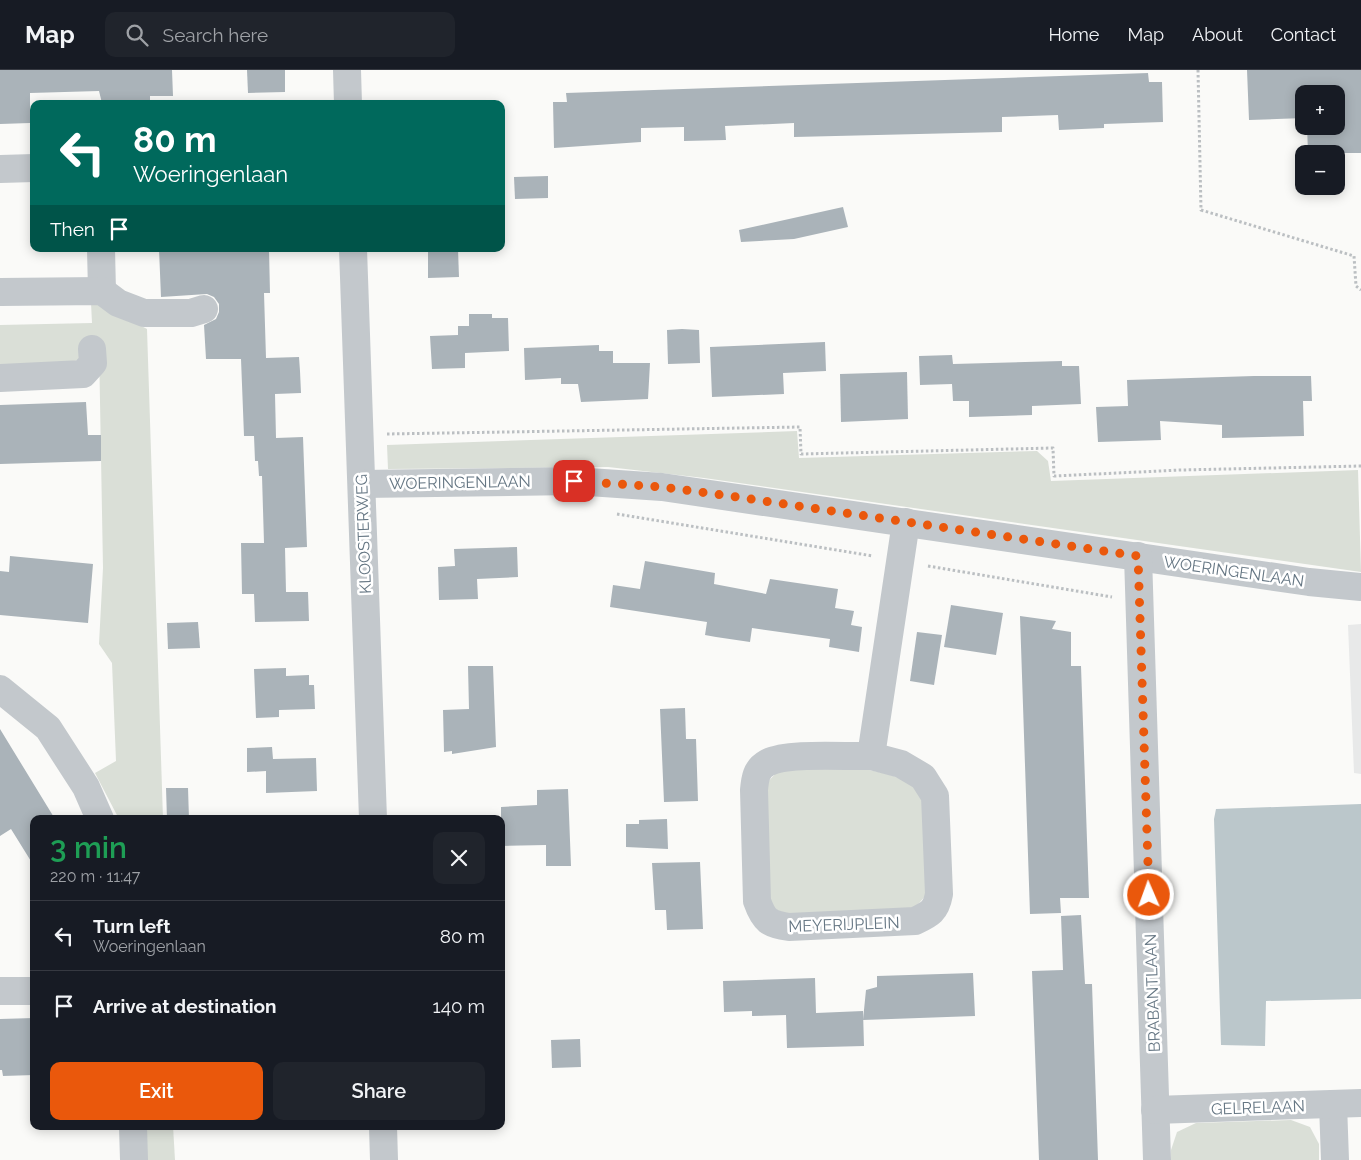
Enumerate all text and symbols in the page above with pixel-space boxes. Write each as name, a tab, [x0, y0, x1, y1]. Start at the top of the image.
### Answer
search box	[105, 12, 455, 57]
text: Map	[25, 20, 75, 49]
icon: search	[123, 21, 151, 49]
text: Search here	[163, 24, 268, 46]
text: Home	[1048, 24, 1099, 45]
text: Map	[1127, 24, 1164, 45]
text: About	[1192, 24, 1243, 45]
text: Contact	[1271, 24, 1336, 45]
map controls	[1295, 85, 1345, 195]
button: +	[1295, 85, 1345, 135]
text: 80 m	[133, 119, 217, 160]
icon: left	[50, 120, 115, 185]
button: −	[1295, 145, 1345, 195]
text: Woeringenlaan	[133, 161, 288, 187]
icon: arrive	[105, 215, 133, 243]
text: Then	[50, 218, 95, 240]
pin	[553, 460, 595, 502]
icon: arrive	[560, 467, 588, 495]
street label: WOERINGENLAAN	[389, 472, 531, 493]
street label: KLOOSTERWEG	[352, 474, 375, 594]
street label: WOERINGENLAAN	[1162, 552, 1305, 591]
text: 3 min	[50, 830, 127, 865]
button: close	[433, 832, 485, 884]
text: 220 m · 11:47	[50, 867, 140, 886]
position arrow	[1122, 868, 1174, 920]
street label: MEYERIJPLEIN	[788, 913, 900, 936]
text: Turn left	[93, 915, 170, 937]
icon: left	[50, 922, 78, 950]
text: 80 m	[440, 925, 485, 947]
street label: BRABANTLAAN	[1141, 933, 1164, 1053]
text: Woeringenlaan	[93, 937, 206, 956]
icon: arrive	[50, 992, 78, 1020]
text: Arrive at destination	[93, 995, 277, 1017]
text: 140 m	[433, 995, 485, 1017]
button: Exit	[50, 1062, 263, 1120]
button: Share	[273, 1062, 485, 1120]
street label: GELRELAAN	[1211, 1096, 1305, 1119]

